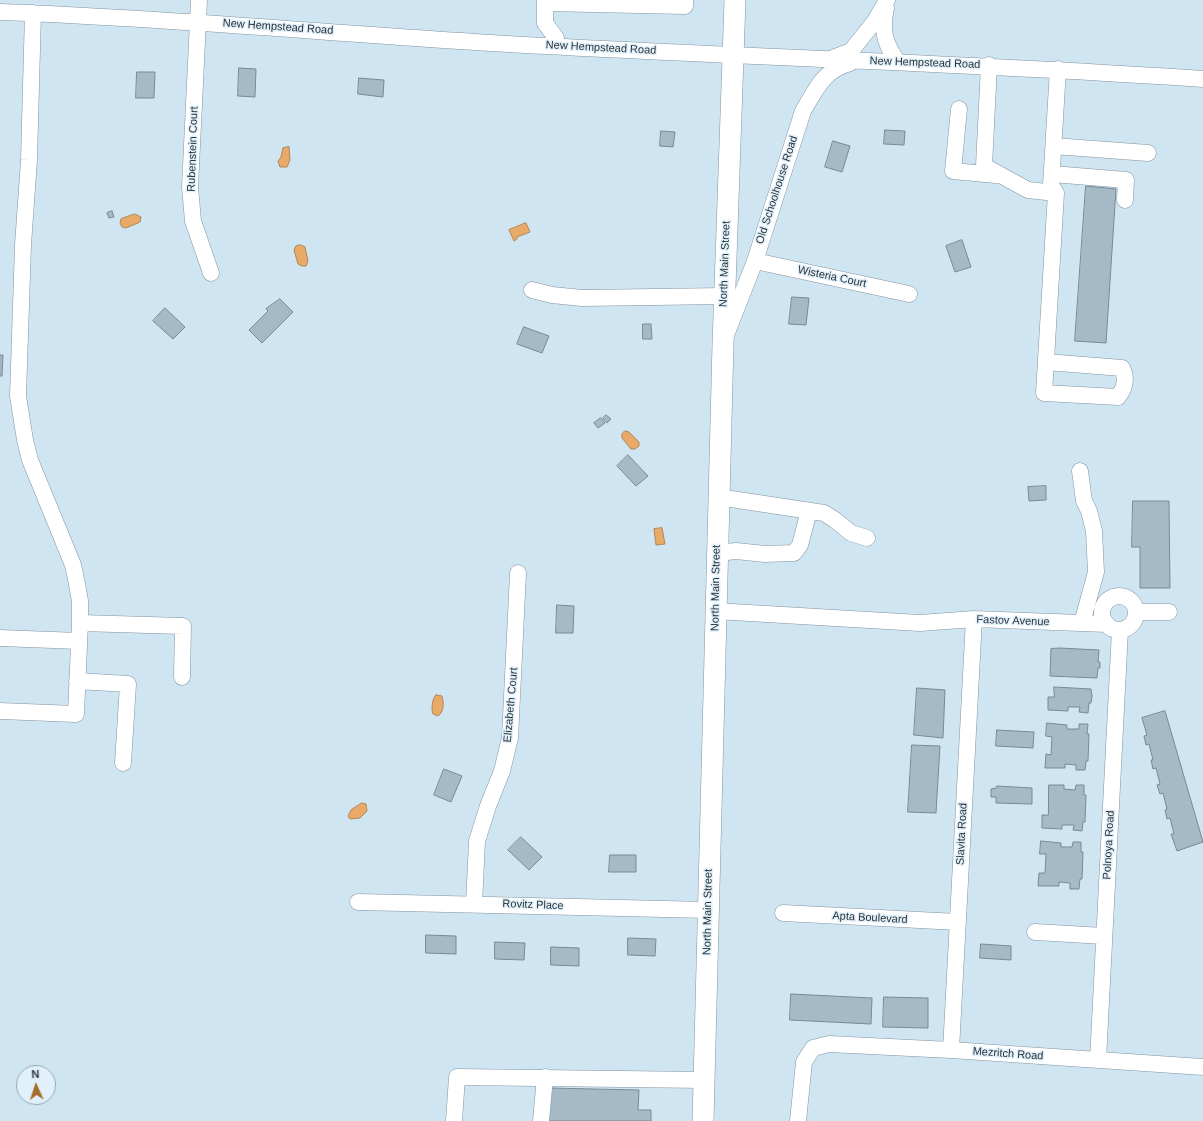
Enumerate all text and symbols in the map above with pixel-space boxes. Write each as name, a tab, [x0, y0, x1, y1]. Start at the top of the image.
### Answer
street label: New Hempstead Road	[222, 17, 334, 37]
street label: New Hempstead Road	[545, 39, 657, 57]
street label: New Hempstead Road	[869, 54, 981, 72]
street label: Rubenstein Court	[185, 106, 201, 192]
street label: Old Schoolhouse Road	[753, 134, 801, 246]
street label: North Main Street	[717, 221, 733, 307]
street label: Wisteria Court	[797, 263, 867, 291]
street label: North Main Street	[709, 545, 723, 631]
street label: Fastov Avenue	[976, 613, 1050, 629]
street label: Elizabeth Court	[501, 667, 521, 743]
street label: Slavita Road	[954, 803, 970, 865]
street label: Polnoya Road	[1101, 810, 1117, 880]
street label: North Main Street	[701, 869, 715, 955]
street label: Rovitz Place	[502, 897, 564, 913]
street label: Apta Boulevard	[832, 909, 908, 927]
street label: Mezritch Road	[972, 1045, 1044, 1063]
north arrow	[16, 1065, 56, 1105]
text: N	[31, 1068, 40, 1080]

